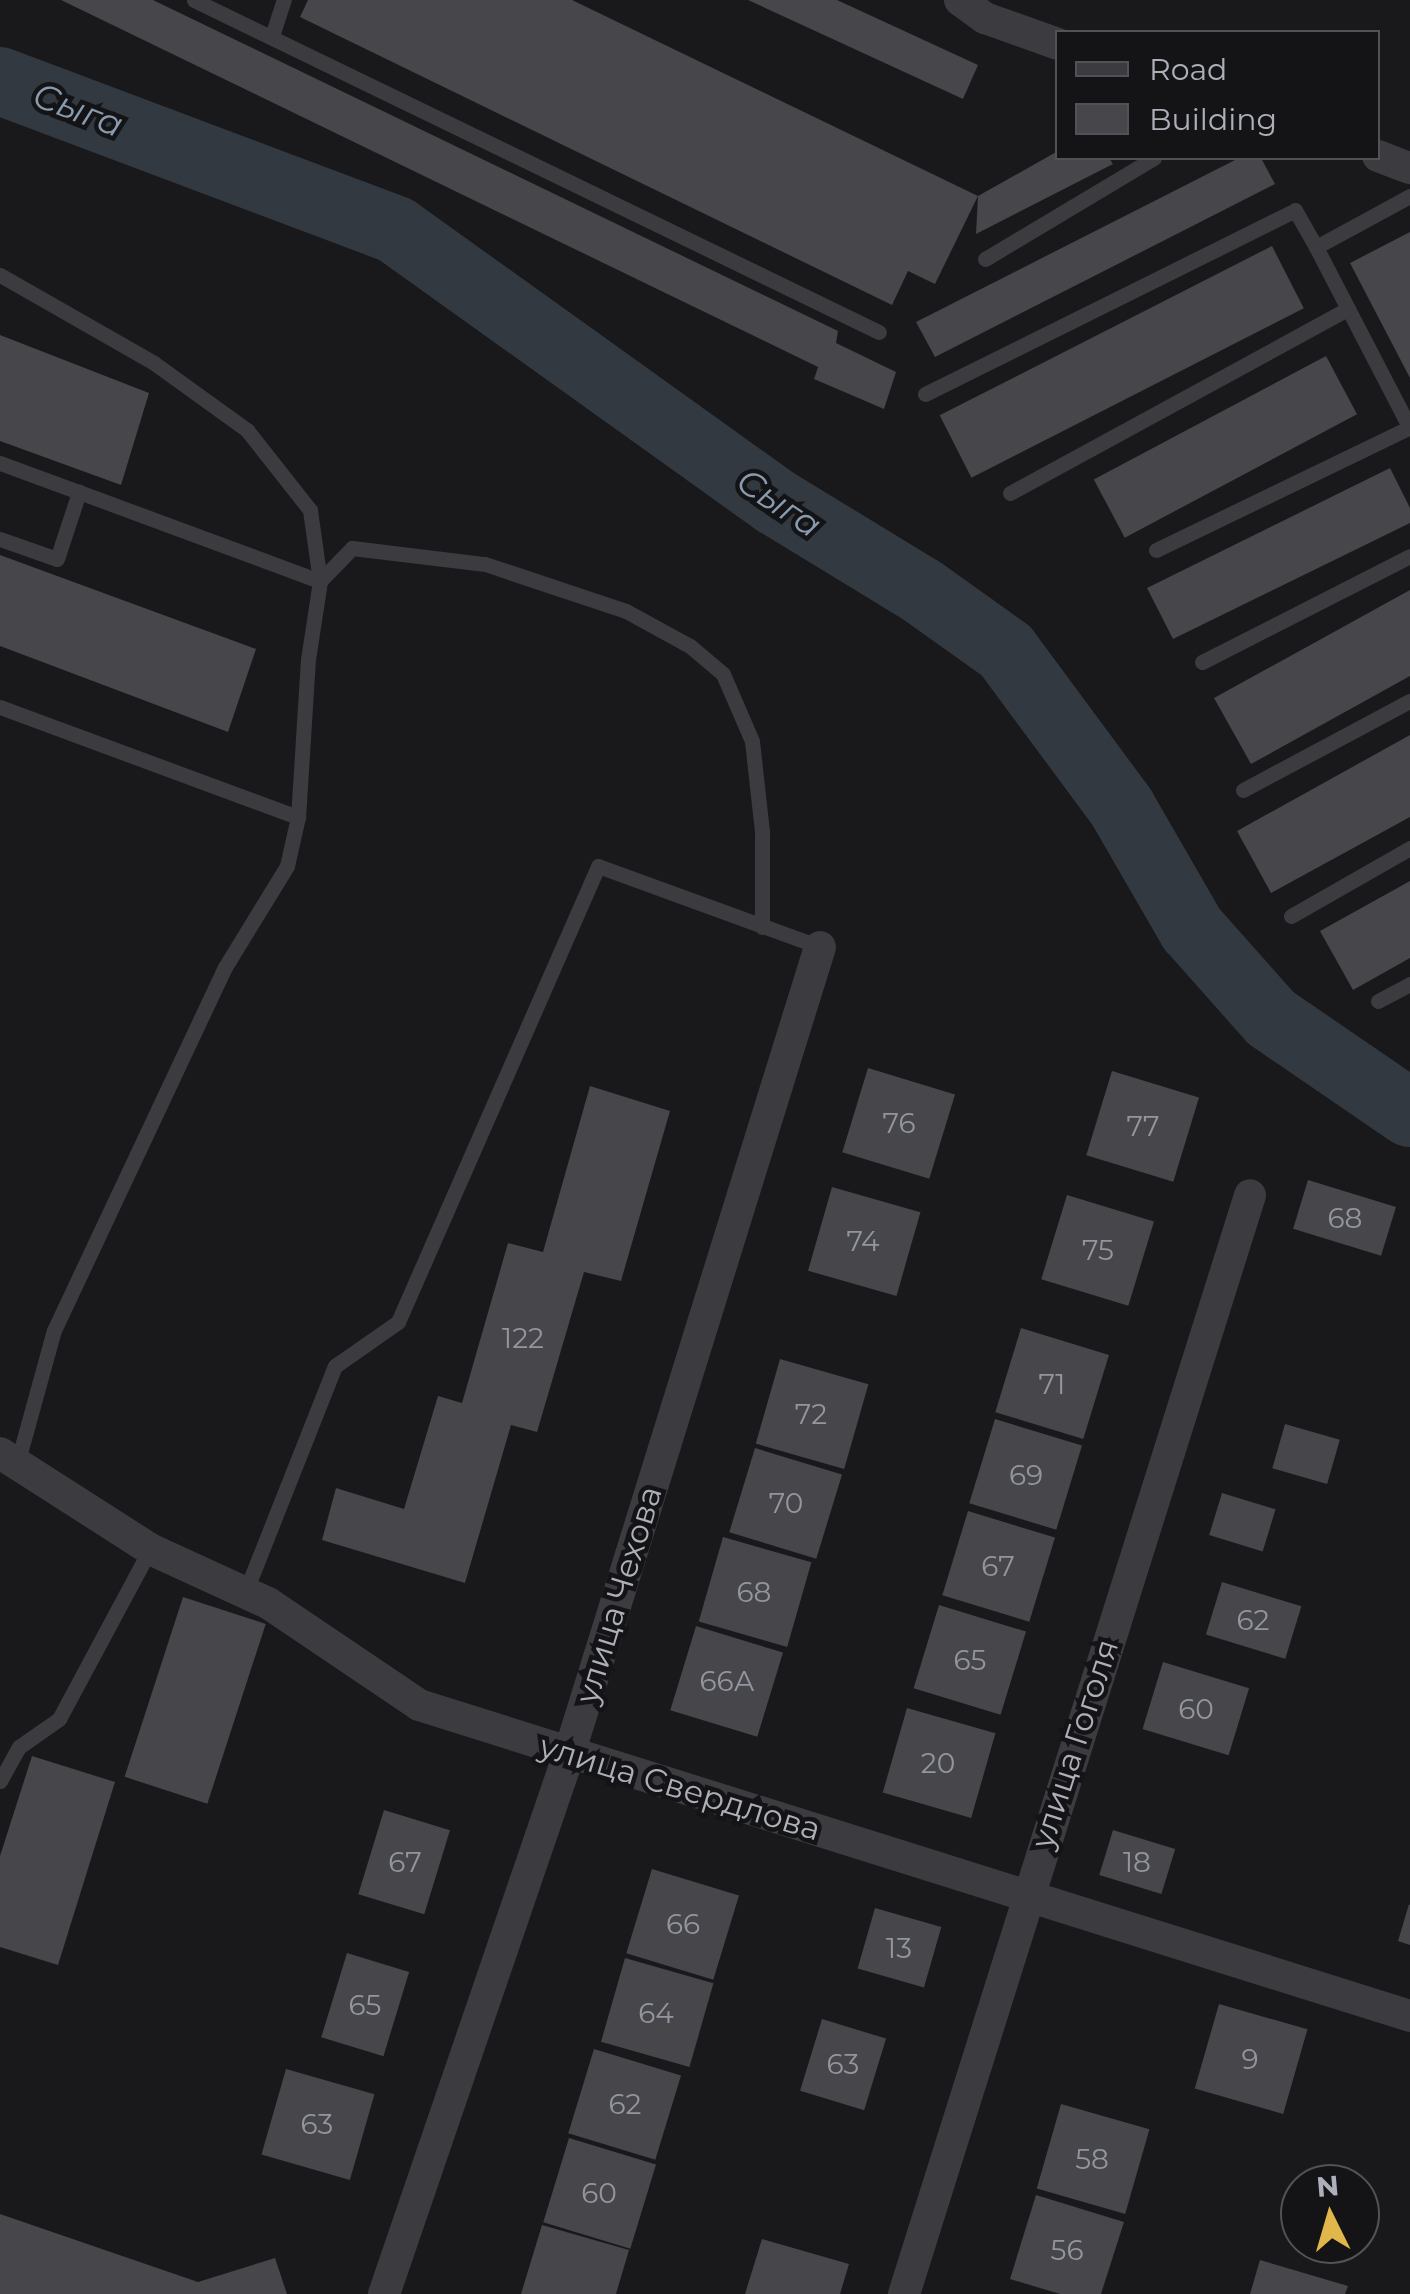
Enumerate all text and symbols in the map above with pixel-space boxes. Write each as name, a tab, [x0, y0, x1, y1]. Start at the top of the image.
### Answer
legend	[1055, 30, 1380, 160]
text: Road	[1149, 51, 1227, 88]
water label: Сыга	[27, 74, 129, 146]
text: Building	[1149, 101, 1277, 138]
water label: Сыга	[729, 460, 829, 546]
house number: 76	[883, 1106, 915, 1140]
house number: 77	[1127, 1109, 1159, 1143]
house number: 68	[1328, 1201, 1362, 1235]
house number: 74	[846, 1224, 880, 1258]
house number: 75	[1082, 1233, 1114, 1267]
house number: 122	[502, 1321, 544, 1355]
house number: 71	[1039, 1367, 1065, 1401]
house number: 72	[795, 1397, 827, 1431]
house number: 69	[1009, 1458, 1043, 1492]
street label: улица Чехова	[568, 1482, 670, 1708]
house number: 70	[769, 1486, 803, 1520]
house number: 67	[981, 1549, 1015, 1583]
house number: 68	[737, 1575, 771, 1609]
house number: 62	[1237, 1603, 1269, 1637]
street label: улица Гоголя	[1023, 1635, 1127, 1853]
house number: 65	[954, 1643, 986, 1677]
house number: 66А	[699, 1664, 755, 1698]
house number: 60	[1178, 1692, 1214, 1726]
street label: улица Свердлова	[535, 1727, 825, 1849]
house number: 20	[921, 1746, 955, 1780]
house number: 67	[388, 1845, 422, 1879]
house number: 18	[1123, 1845, 1151, 1879]
house number: 66	[666, 1907, 700, 1941]
house number: 13	[886, 1931, 912, 1965]
house number: 65	[349, 1988, 381, 2022]
house number: 64	[638, 1996, 674, 2030]
house number: 9	[1241, 2042, 1259, 2076]
house number: 63	[827, 2047, 859, 2081]
house number: 62	[609, 2087, 641, 2121]
house number: 63	[301, 2107, 333, 2141]
house number: 58	[1075, 2142, 1109, 2176]
north arrow	[1280, 2164, 1380, 2264]
text: N	[1315, 2168, 1340, 2204]
house number: 60	[581, 2176, 617, 2210]
house number: 56	[1051, 2233, 1083, 2267]

